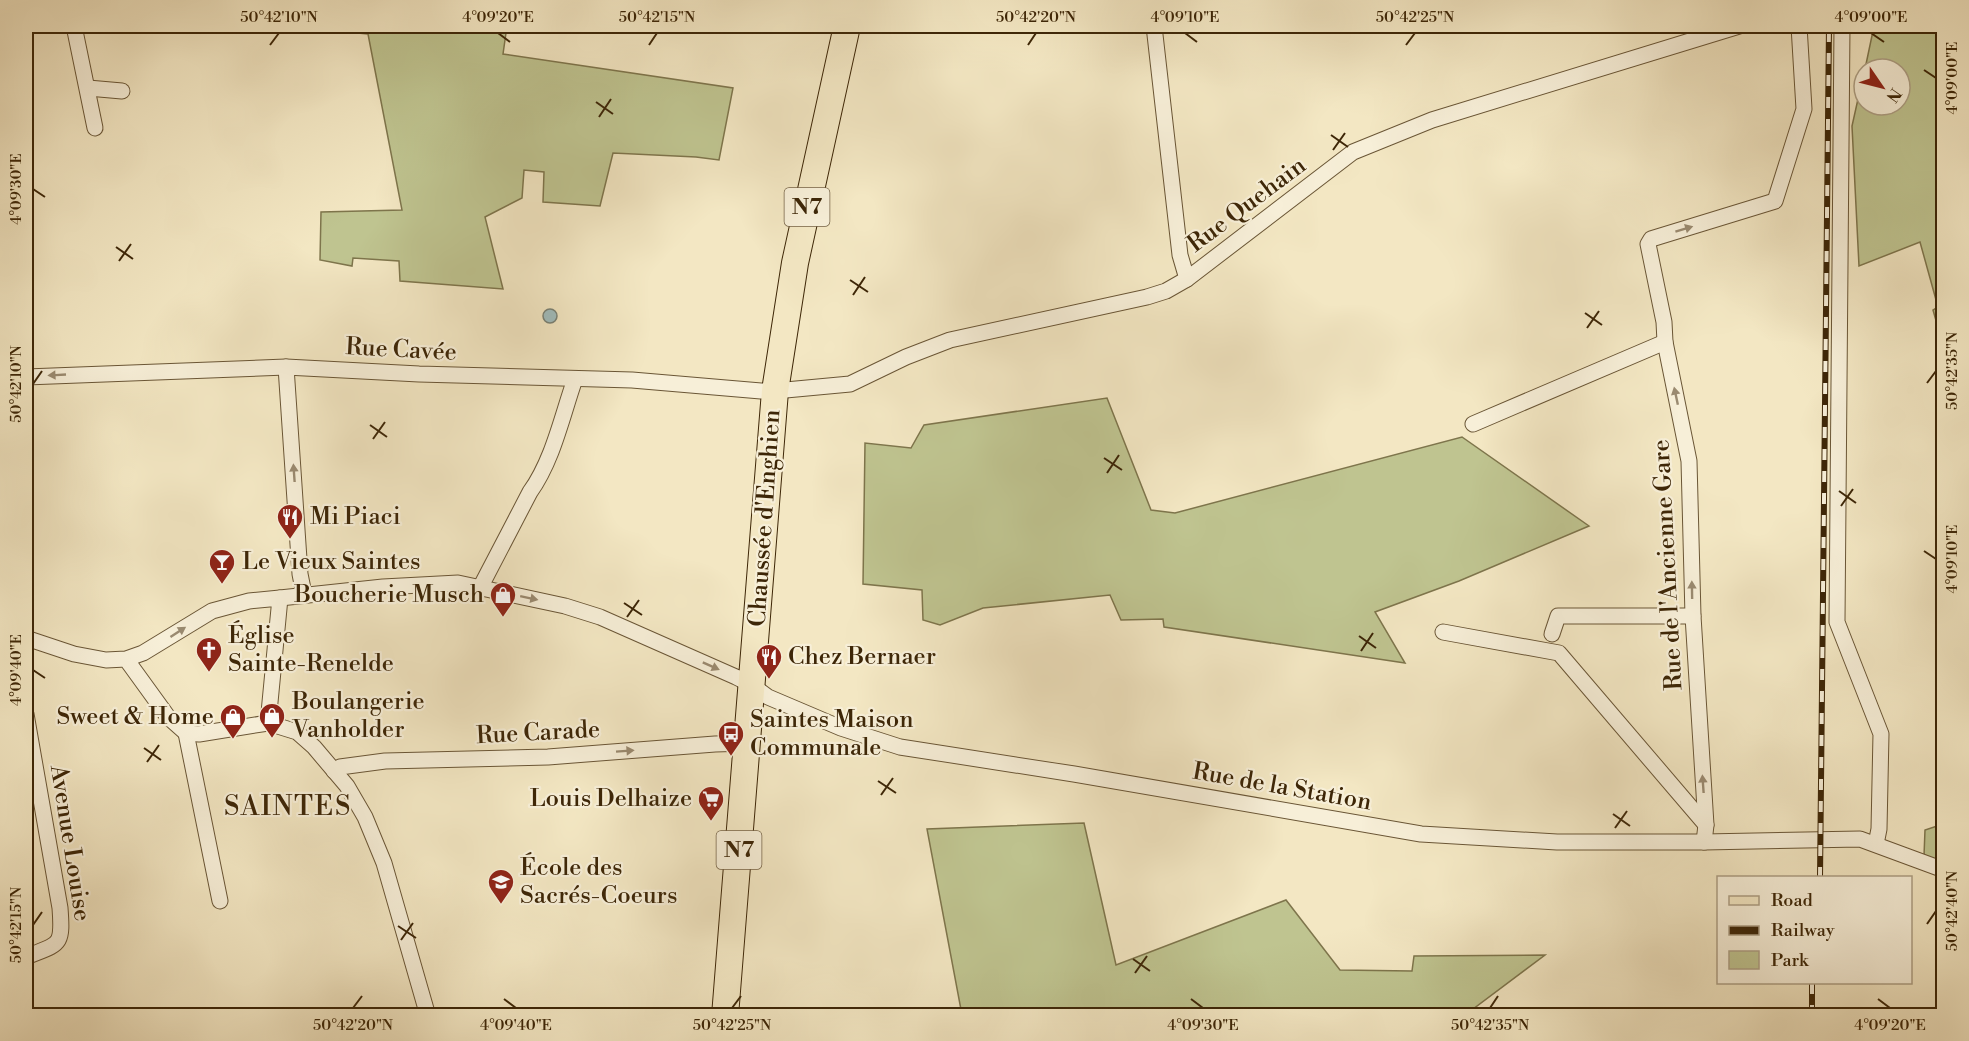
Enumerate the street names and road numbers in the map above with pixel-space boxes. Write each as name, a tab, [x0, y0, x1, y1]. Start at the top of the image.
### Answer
street label: Rue Quehain	[1182, 151, 1312, 259]
road number: N7	[784, 188, 830, 226]
street label: Rue Cavée	[345, 332, 457, 368]
street label: Chaussée d'Enghien	[742, 408, 788, 628]
street label: Rue de l'Ancienne Gare	[1646, 439, 1690, 691]
street label: Rue Carade	[475, 715, 601, 751]
street label: Rue de la Station	[1190, 756, 1374, 818]
street label: Avenue Louise	[43, 762, 97, 923]
road number: N7	[716, 831, 762, 869]

